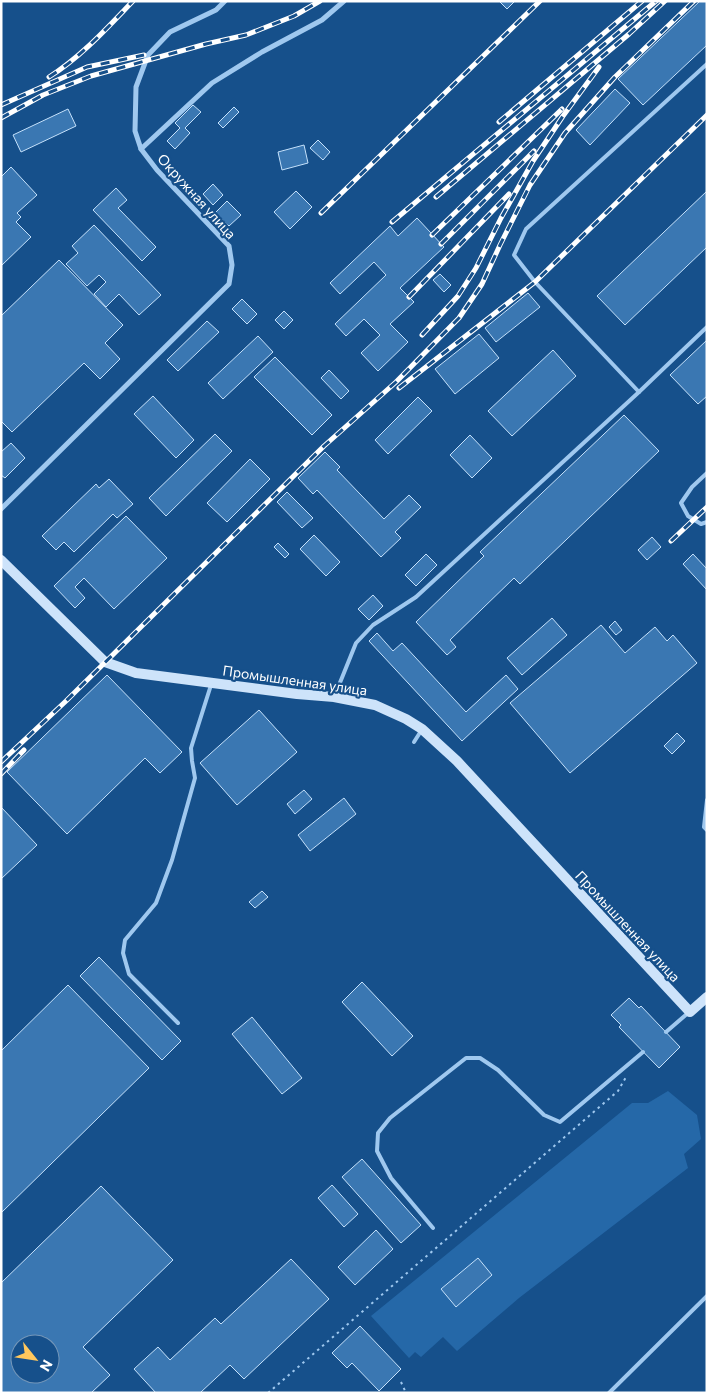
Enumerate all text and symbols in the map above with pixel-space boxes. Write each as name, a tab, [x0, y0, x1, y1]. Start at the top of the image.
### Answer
street label: Окружная улица	[154, 150, 240, 242]
street label: Промышленная улица	[222, 661, 368, 699]
street label: Промышленная улица	[572, 867, 684, 985]
north arrow	[10, 1334, 60, 1384]
text: N	[37, 1357, 57, 1375]

